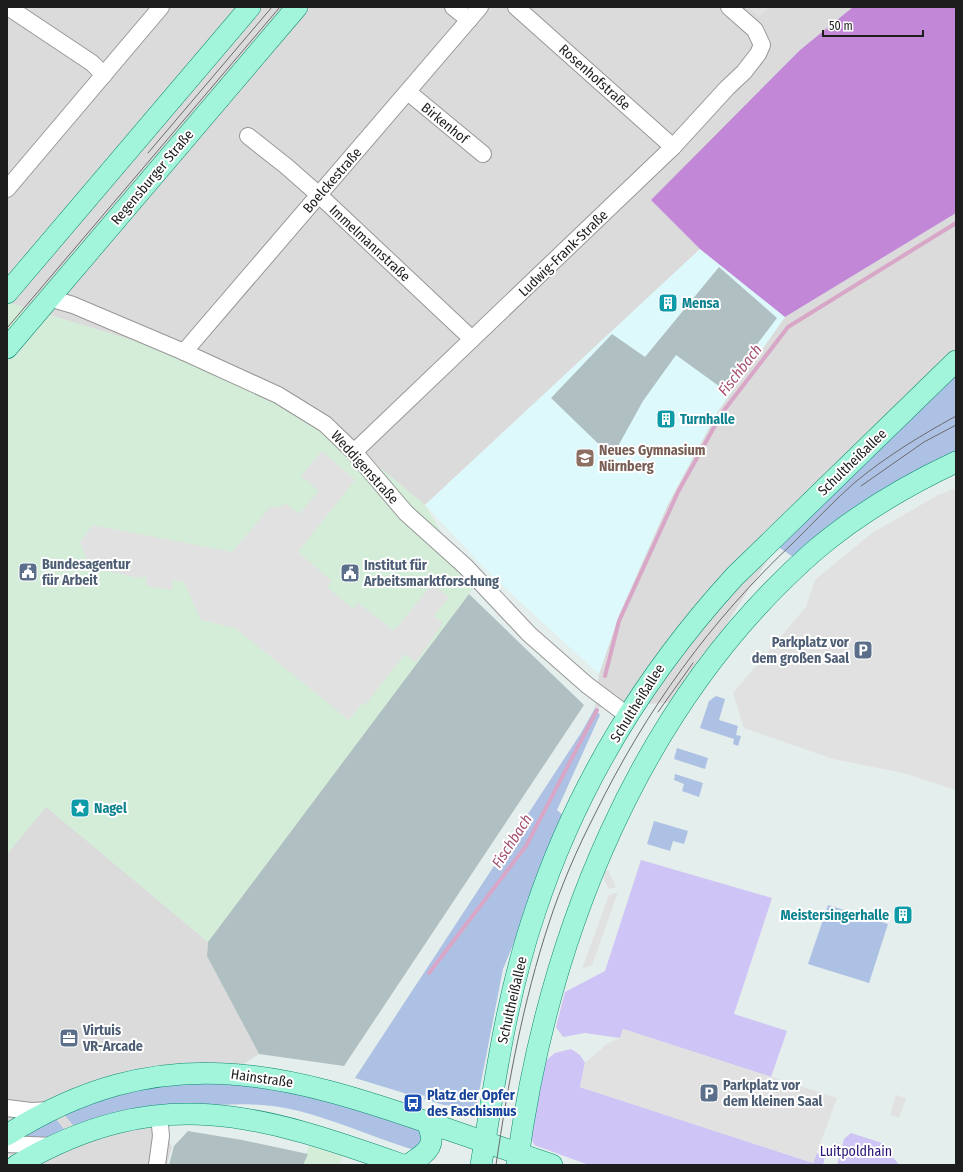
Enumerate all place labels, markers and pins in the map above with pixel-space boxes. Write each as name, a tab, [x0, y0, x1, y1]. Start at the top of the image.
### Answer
building icon: Mensa	[657, 292, 679, 314]
place label: Mensa	[682, 295, 720, 312]
building icon: Turnhalle	[655, 408, 677, 430]
place label: Turnhalle	[680, 411, 735, 428]
place label: Neues Gymnasium Nürnberg	[599, 442, 706, 475]
school or university icon: Neues Gymnasium Nürnberg	[574, 447, 596, 469]
place label: Bundesagentur für Arbeit	[42, 556, 131, 589]
place label: Institut für Arbeitsmarktforschung	[363, 557, 499, 590]
public building icon: Bundesagentur für Arbeit	[17, 561, 39, 583]
public building icon: Institut für Arbeitsmarktforschung	[339, 562, 361, 584]
place label: Parkplatz vor dem großen Saal	[752, 634, 850, 667]
parking icon: Parkplatz vor dem großen Saal	[852, 639, 874, 661]
place icon: Nagel	[69, 797, 91, 819]
place label: Nagel	[94, 800, 127, 817]
building icon: Meistersingerhalle	[892, 904, 914, 926]
place label: Meistersingerhalle	[781, 907, 889, 924]
place label: Virtuis VR-Arcade	[82, 1022, 143, 1055]
office icon: Virtuis VR-Arcade	[58, 1027, 80, 1049]
place label: Parkplatz vor dem kleinen Saal	[723, 1077, 823, 1110]
parking icon: Parkplatz vor dem kleinen Saal	[698, 1082, 720, 1104]
place label: Platz der Opfer des Faschismus	[427, 1087, 516, 1120]
bus stop icon: Platz der Opfer des Faschismus	[402, 1092, 424, 1114]

